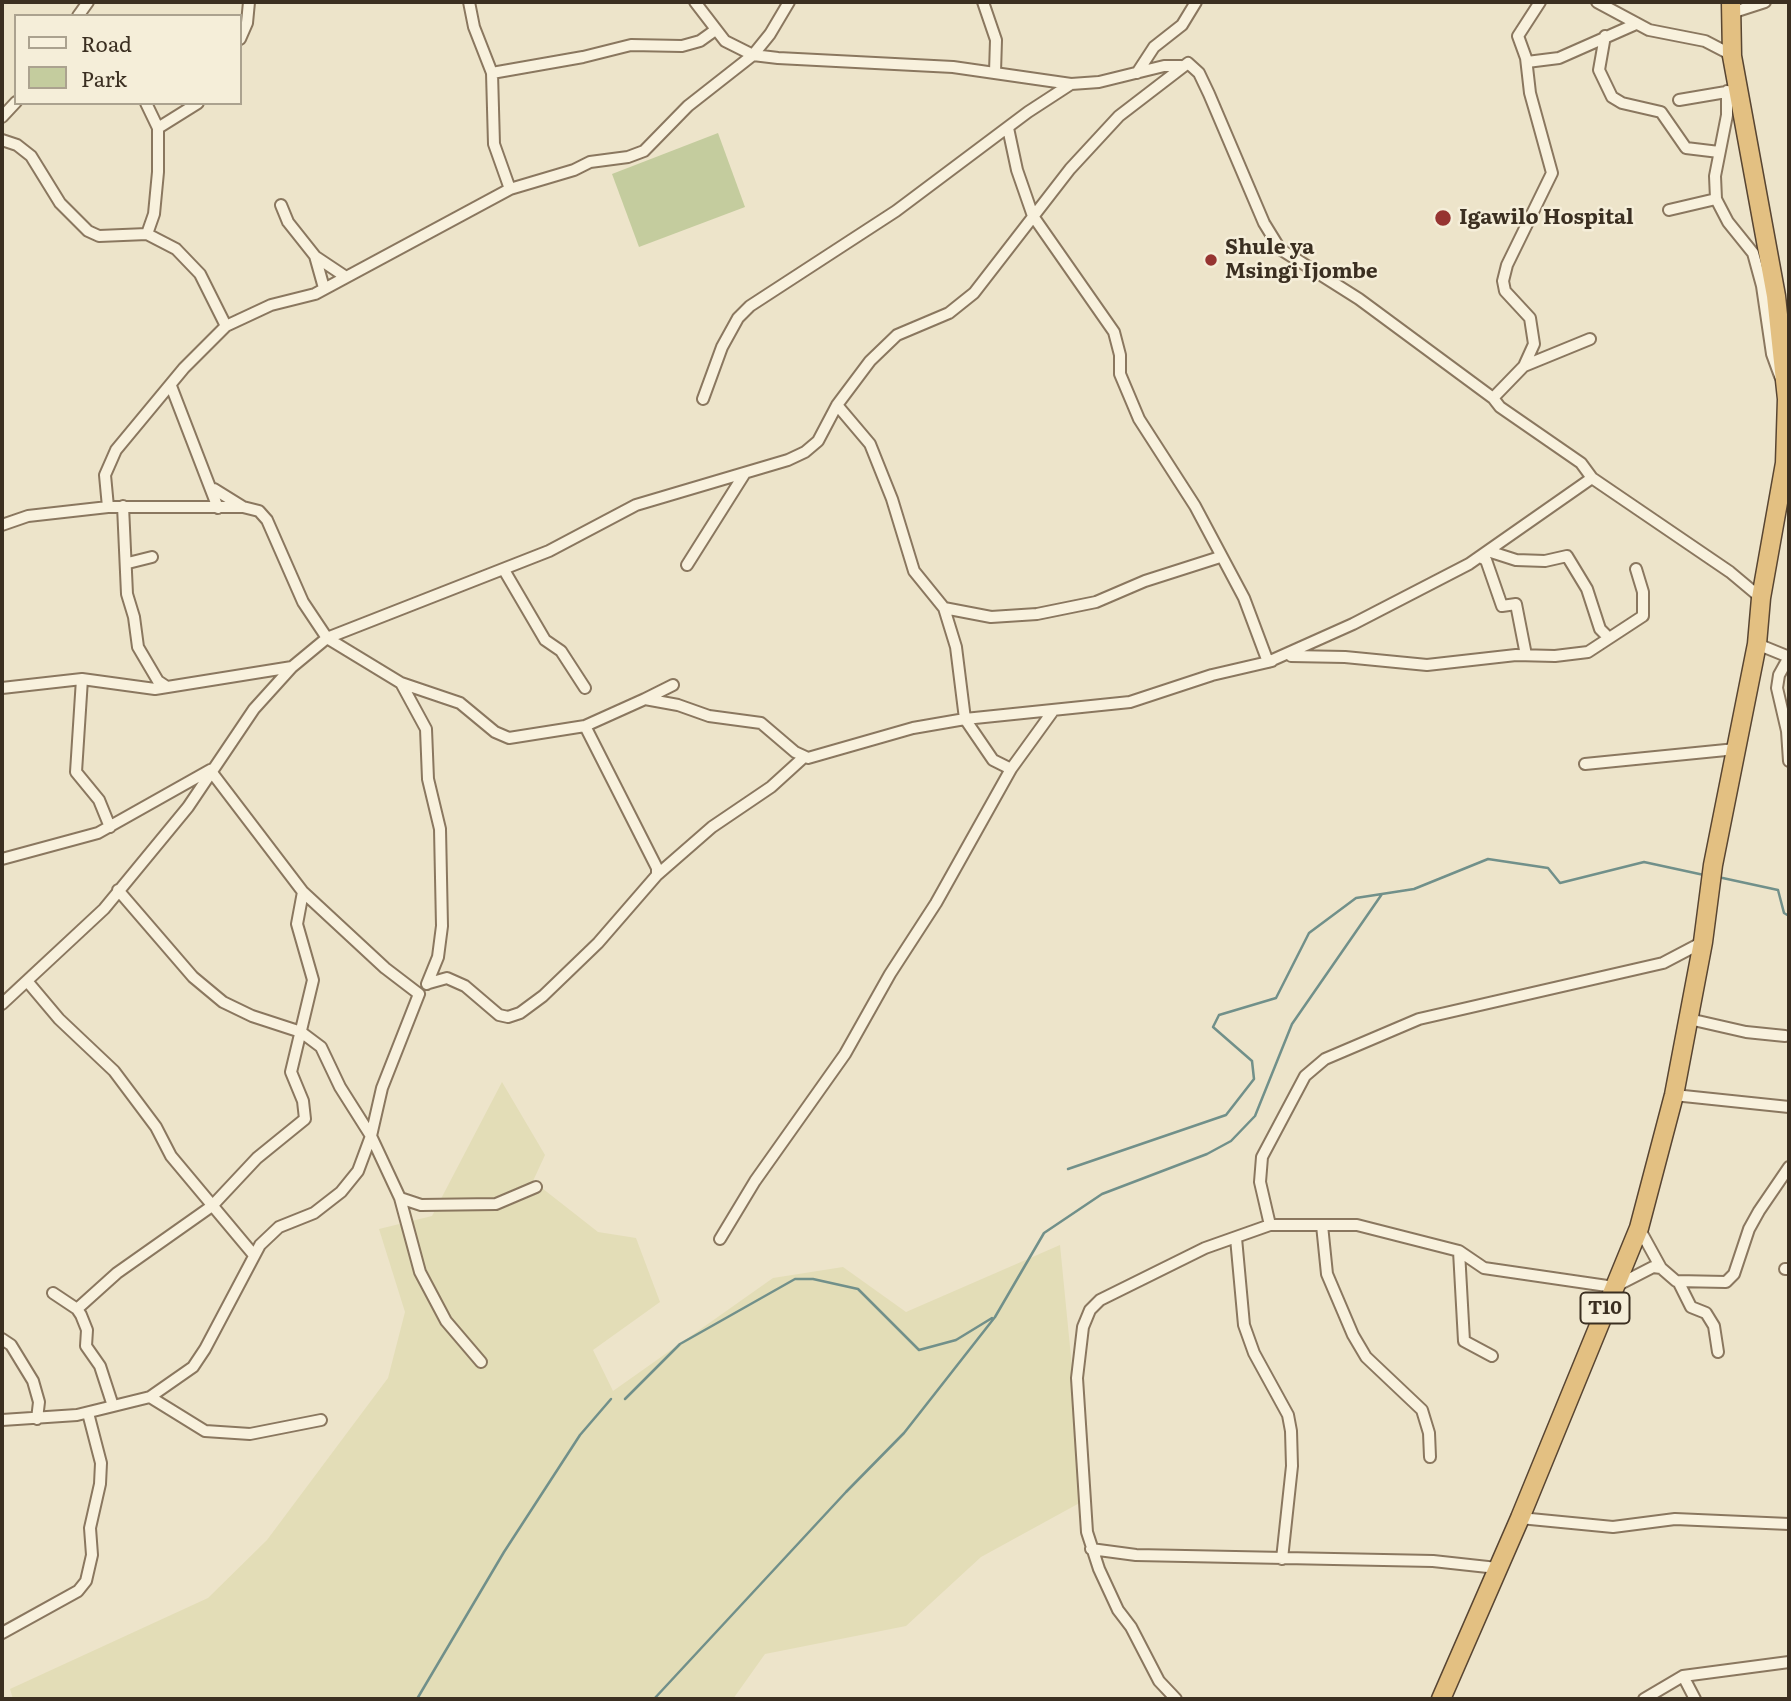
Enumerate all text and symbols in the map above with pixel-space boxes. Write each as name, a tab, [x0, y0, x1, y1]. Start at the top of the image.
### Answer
legend	[14, 14, 242, 105]
text: Road	[81, 27, 132, 58]
text: Park	[81, 62, 127, 93]
place label: Igawilo Hospital	[1459, 205, 1634, 231]
marker: Igawilo Hospital	[1433, 208, 1453, 228]
place label: Shule ya Msingi Ijombe	[1225, 235, 1378, 285]
marker: Shule ya Msingi Ijombe	[1203, 252, 1219, 268]
road number: T10	[1580, 1292, 1630, 1324]

